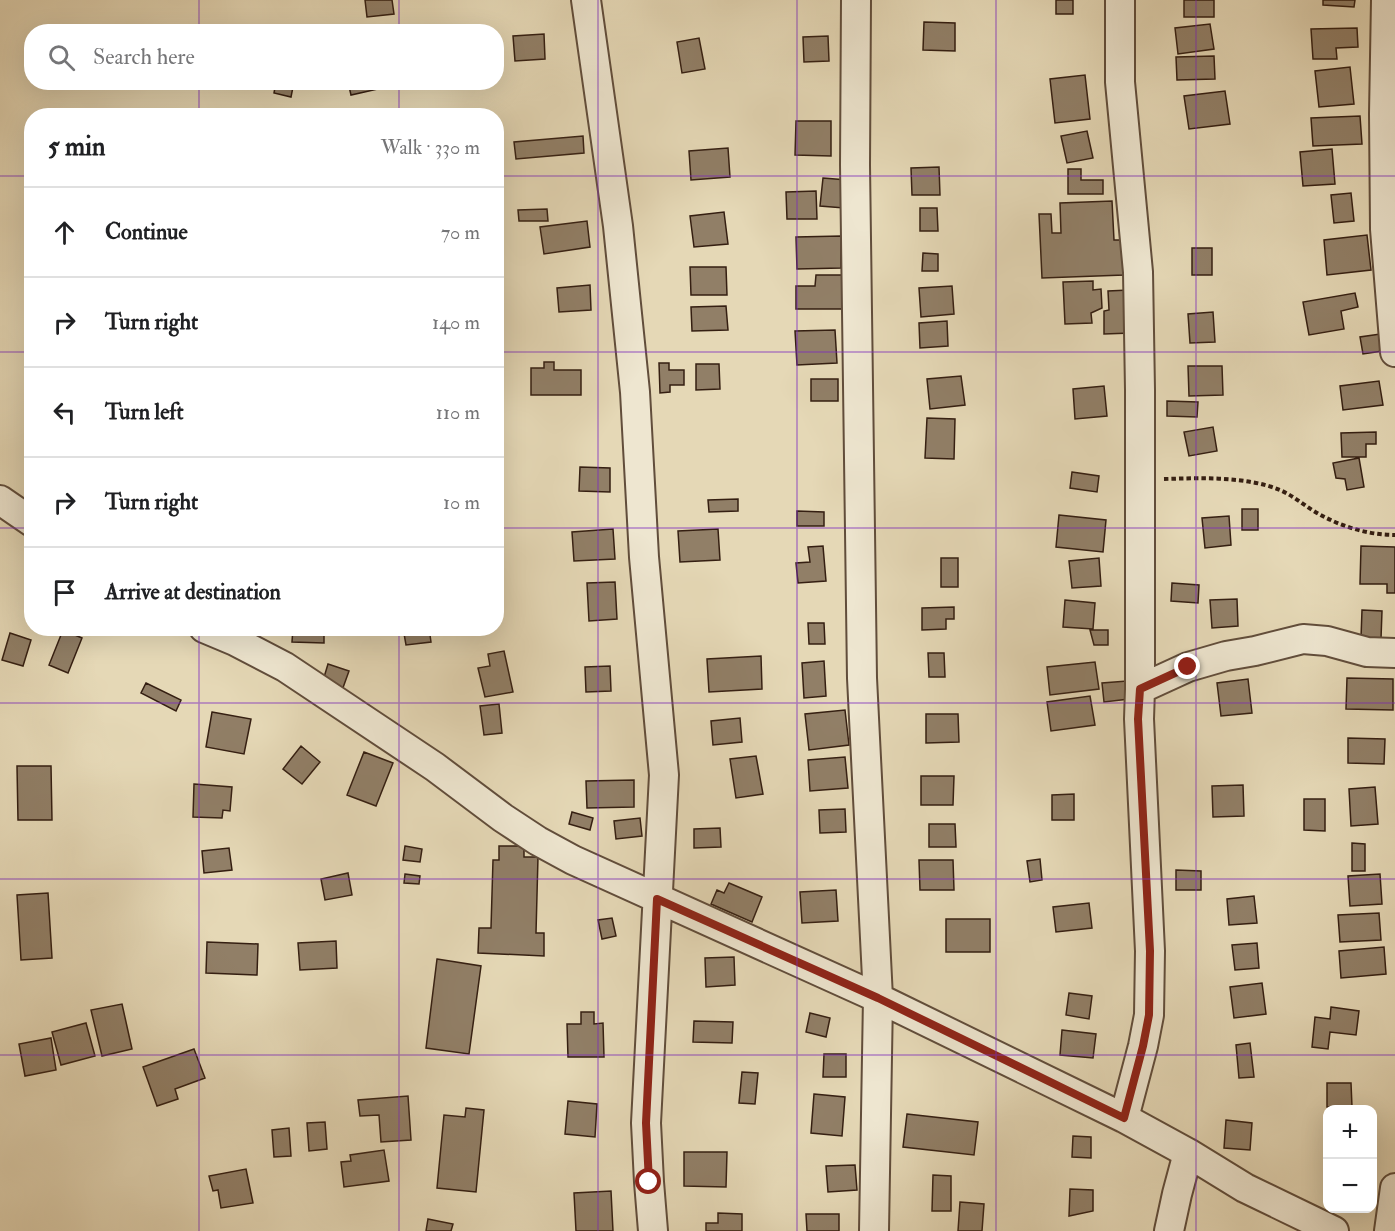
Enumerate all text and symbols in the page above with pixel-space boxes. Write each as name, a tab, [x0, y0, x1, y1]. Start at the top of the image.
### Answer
search box	[24, 24, 504, 90]
icon: search	[45, 41, 78, 74]
text: Search here	[93, 43, 195, 71]
text: 5 min	[48, 131, 105, 163]
text: Walk · 330 m	[381, 135, 480, 160]
icon: ahead	[48, 216, 81, 249]
text: Continue	[105, 218, 188, 246]
text: 70 m	[441, 220, 480, 245]
icon: right	[48, 306, 81, 339]
text: Turn right	[105, 308, 198, 336]
text: 140 m	[432, 310, 480, 335]
icon: left	[48, 396, 81, 429]
text: Turn left	[105, 398, 184, 426]
text: 110 m	[436, 400, 480, 425]
icon: right	[48, 486, 81, 519]
text: Turn right	[105, 488, 198, 516]
text: 10 m	[443, 490, 480, 515]
icon: arrive	[48, 576, 81, 609]
text: Arrive at destination	[105, 578, 281, 606]
route end	[1174, 653, 1200, 679]
map controls	[1323, 1105, 1377, 1213]
button: +	[1323, 1105, 1377, 1159]
button: −	[1323, 1159, 1377, 1213]
route start	[635, 1168, 661, 1194]

